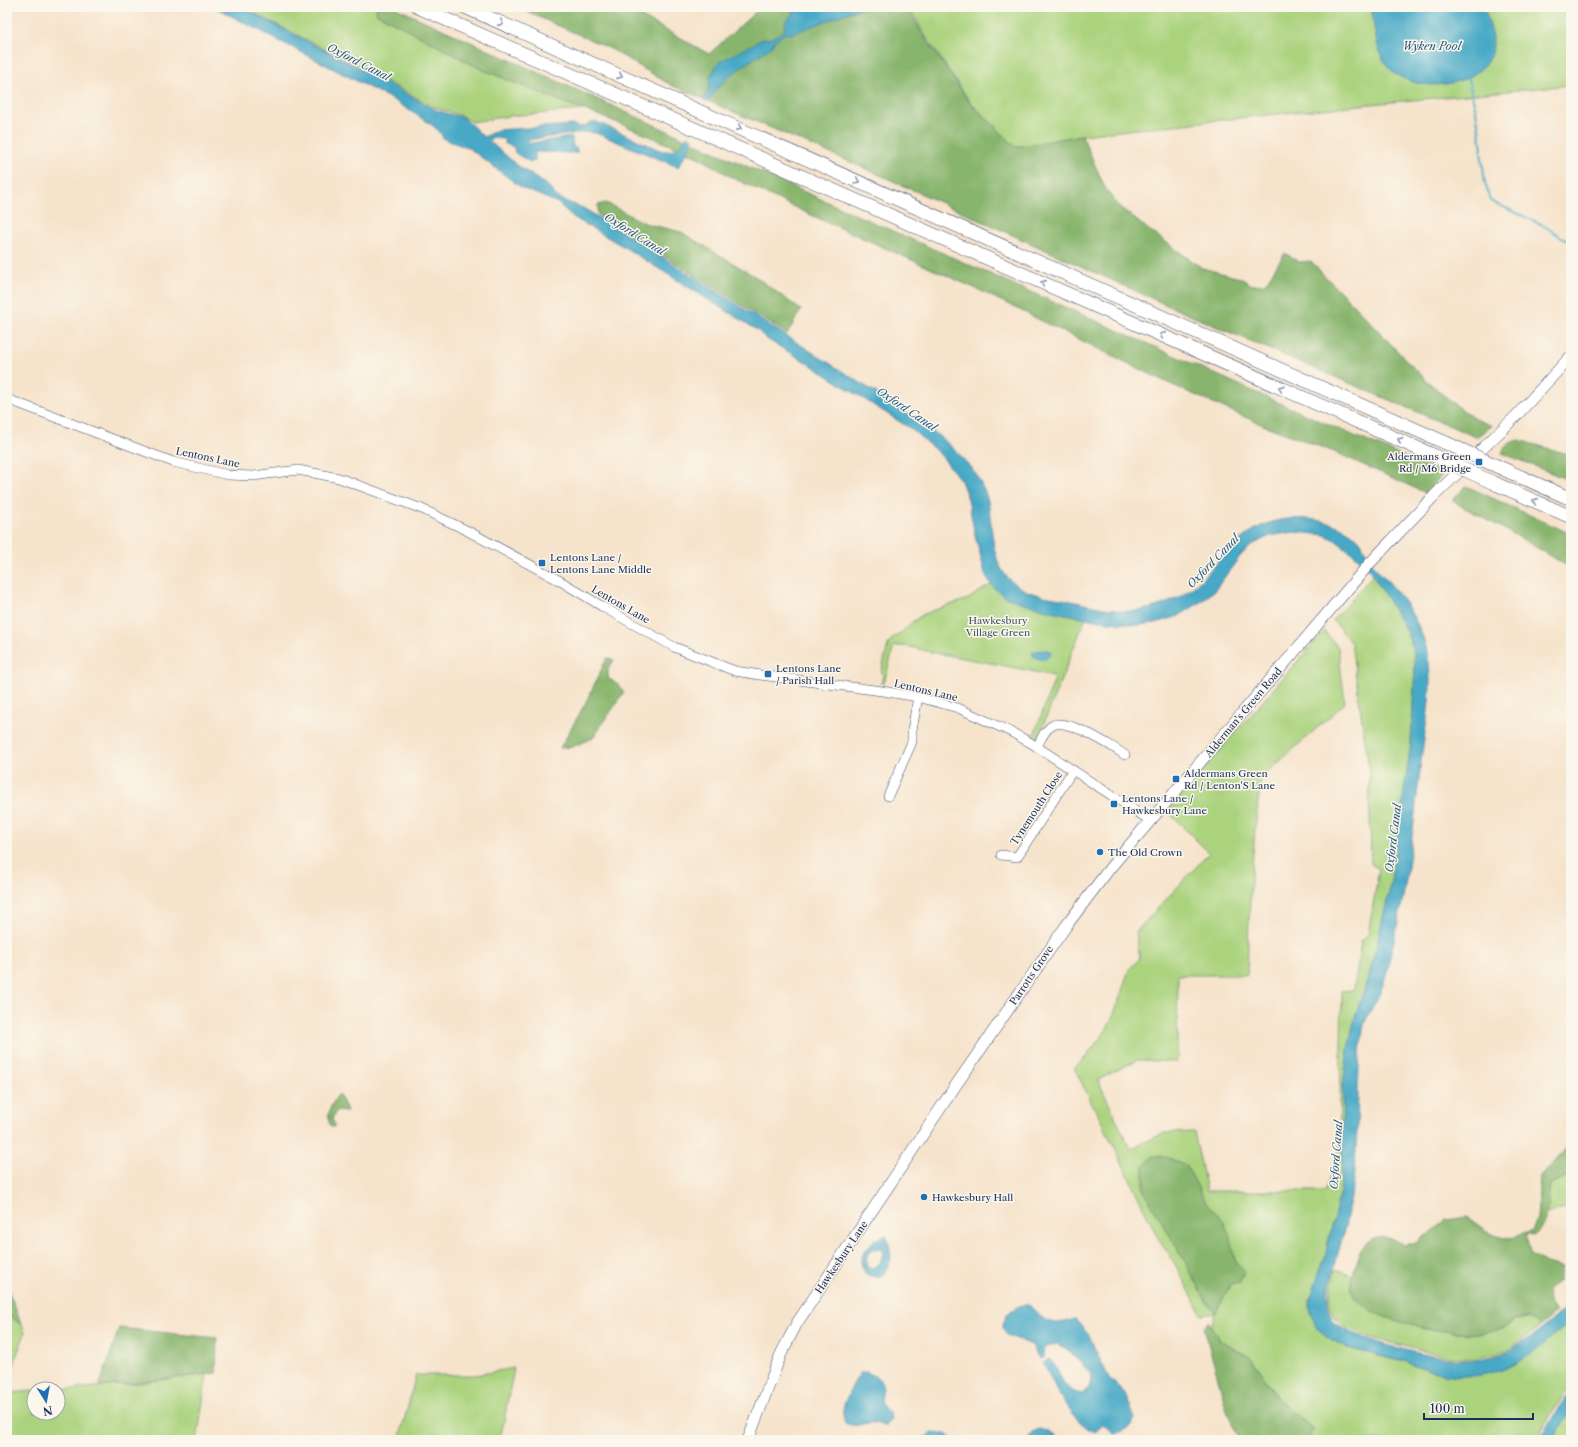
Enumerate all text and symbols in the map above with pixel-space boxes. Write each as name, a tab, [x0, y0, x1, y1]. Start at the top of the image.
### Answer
one-way arrow	[497, 18, 504, 26]
water label: Wyken Pool	[1403, 39, 1463, 53]
water label: Oxford Canal	[325, 40, 394, 85]
one-way arrow	[615, 71, 623, 79]
one-way arrow	[735, 124, 742, 132]
one-way arrow	[853, 176, 861, 184]
water label: Oxford Canal	[602, 210, 669, 259]
one-way arrow	[1040, 280, 1047, 288]
one-way arrow	[1158, 332, 1165, 340]
water label: Oxford Canal	[874, 384, 941, 435]
one-way arrow	[1277, 385, 1285, 393]
one-way arrow	[1396, 437, 1403, 445]
street label: Lentons Lane	[175, 444, 241, 471]
place label: Aldermans Green Rd / M6 Bridge	[1386, 450, 1472, 475]
marker: Aldermans Green Rd / M6 Bridge	[1474, 457, 1484, 467]
one-way arrow	[1532, 498, 1539, 506]
water label: Oxford Canal	[1184, 530, 1243, 591]
place label: Lentons Lane / Lentons Lane Middle	[550, 551, 652, 576]
marker: Lentons Lane / Lentons Lane Middle	[537, 558, 547, 568]
street label: Lentons Lane	[589, 583, 653, 627]
park label: Hawkesbury Village Green	[965, 614, 1031, 639]
place label: Lentons Lane / Parish Hall	[776, 662, 841, 687]
street label: Alderman's Green Road	[1201, 665, 1285, 761]
marker: Lentons Lane / Parish Hall	[763, 669, 773, 679]
street label: Lentons Lane	[893, 677, 959, 704]
place label: Aldermans Green Rd / Lenton'S Lane	[1183, 767, 1275, 792]
street label: Tynemouth Close	[1008, 769, 1065, 848]
marker: Aldermans Green Rd / Lenton'S Lane	[1171, 774, 1181, 784]
place label: Lentons Lane / Hawkesbury Lane	[1122, 792, 1207, 817]
marker: Lentons Lane / Hawkesbury Lane	[1109, 799, 1119, 809]
water label: Oxford Canal	[1382, 801, 1404, 873]
place label: The Old Crown	[1108, 846, 1183, 859]
marker: The Old Crown	[1095, 847, 1105, 857]
street label: Parrotts Grove	[1007, 943, 1056, 1008]
water label: Oxford Canal	[1327, 1119, 1345, 1190]
place label: Hawkesbury Hall	[932, 1191, 1013, 1204]
marker: Hawkesbury Hall	[919, 1192, 929, 1202]
street label: Hawkesbury Lane	[812, 1218, 871, 1296]
north arrow	[26, 1381, 66, 1421]
scale bar	[1424, 1395, 1533, 1421]
text: 100 m	[1430, 1401, 1465, 1416]
text: N	[41, 1403, 54, 1419]

